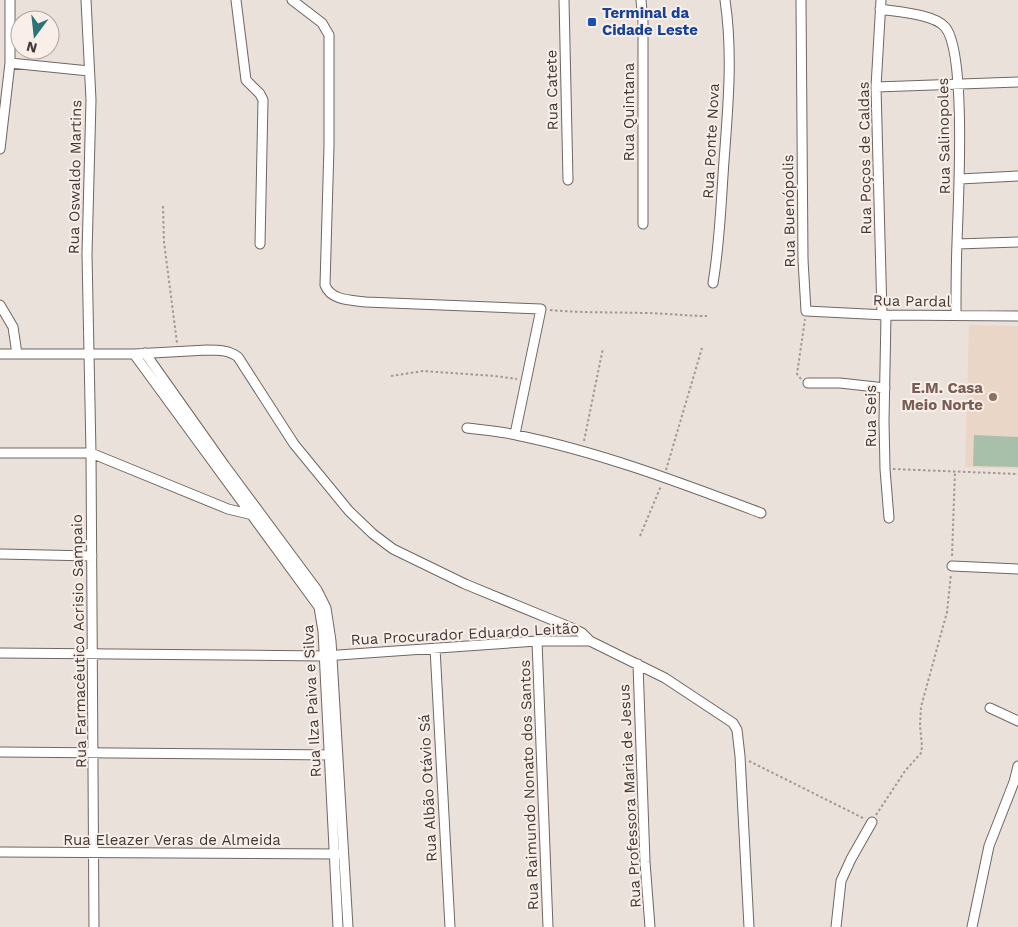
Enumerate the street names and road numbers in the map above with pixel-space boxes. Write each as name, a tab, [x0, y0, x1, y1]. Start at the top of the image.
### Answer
street label: Rua Catete	[542, 50, 562, 130]
street label: Rua Quintana	[620, 62, 638, 161]
street label: Rua Salinopoles	[934, 77, 954, 194]
street label: Rua Poços de Caldas	[855, 81, 875, 235]
street label: Rua Ponte Nova	[699, 82, 723, 199]
street label: Rua Oswaldo Martins	[65, 100, 85, 254]
street label: Rua Buenópolis	[779, 154, 799, 268]
street label: Rua Pardal	[873, 291, 952, 311]
street label: Rua Seis	[862, 385, 880, 447]
street label: Rua Farmacêutico Acrisio Sampaio	[68, 514, 90, 768]
street label: Rua Procurador Eduardo Leitão	[350, 619, 580, 649]
street label: Rua Ilza Paiva e Silva	[299, 624, 325, 778]
street label: Rua Raimundo Nonato dos Santos	[516, 659, 542, 911]
street label: Rua Professora Maria de Jesus	[615, 684, 645, 908]
street label: Rua Albão Otávio Sá	[415, 713, 441, 862]
street label: Rua Eleazer Veras de Almeida	[63, 831, 281, 849]

